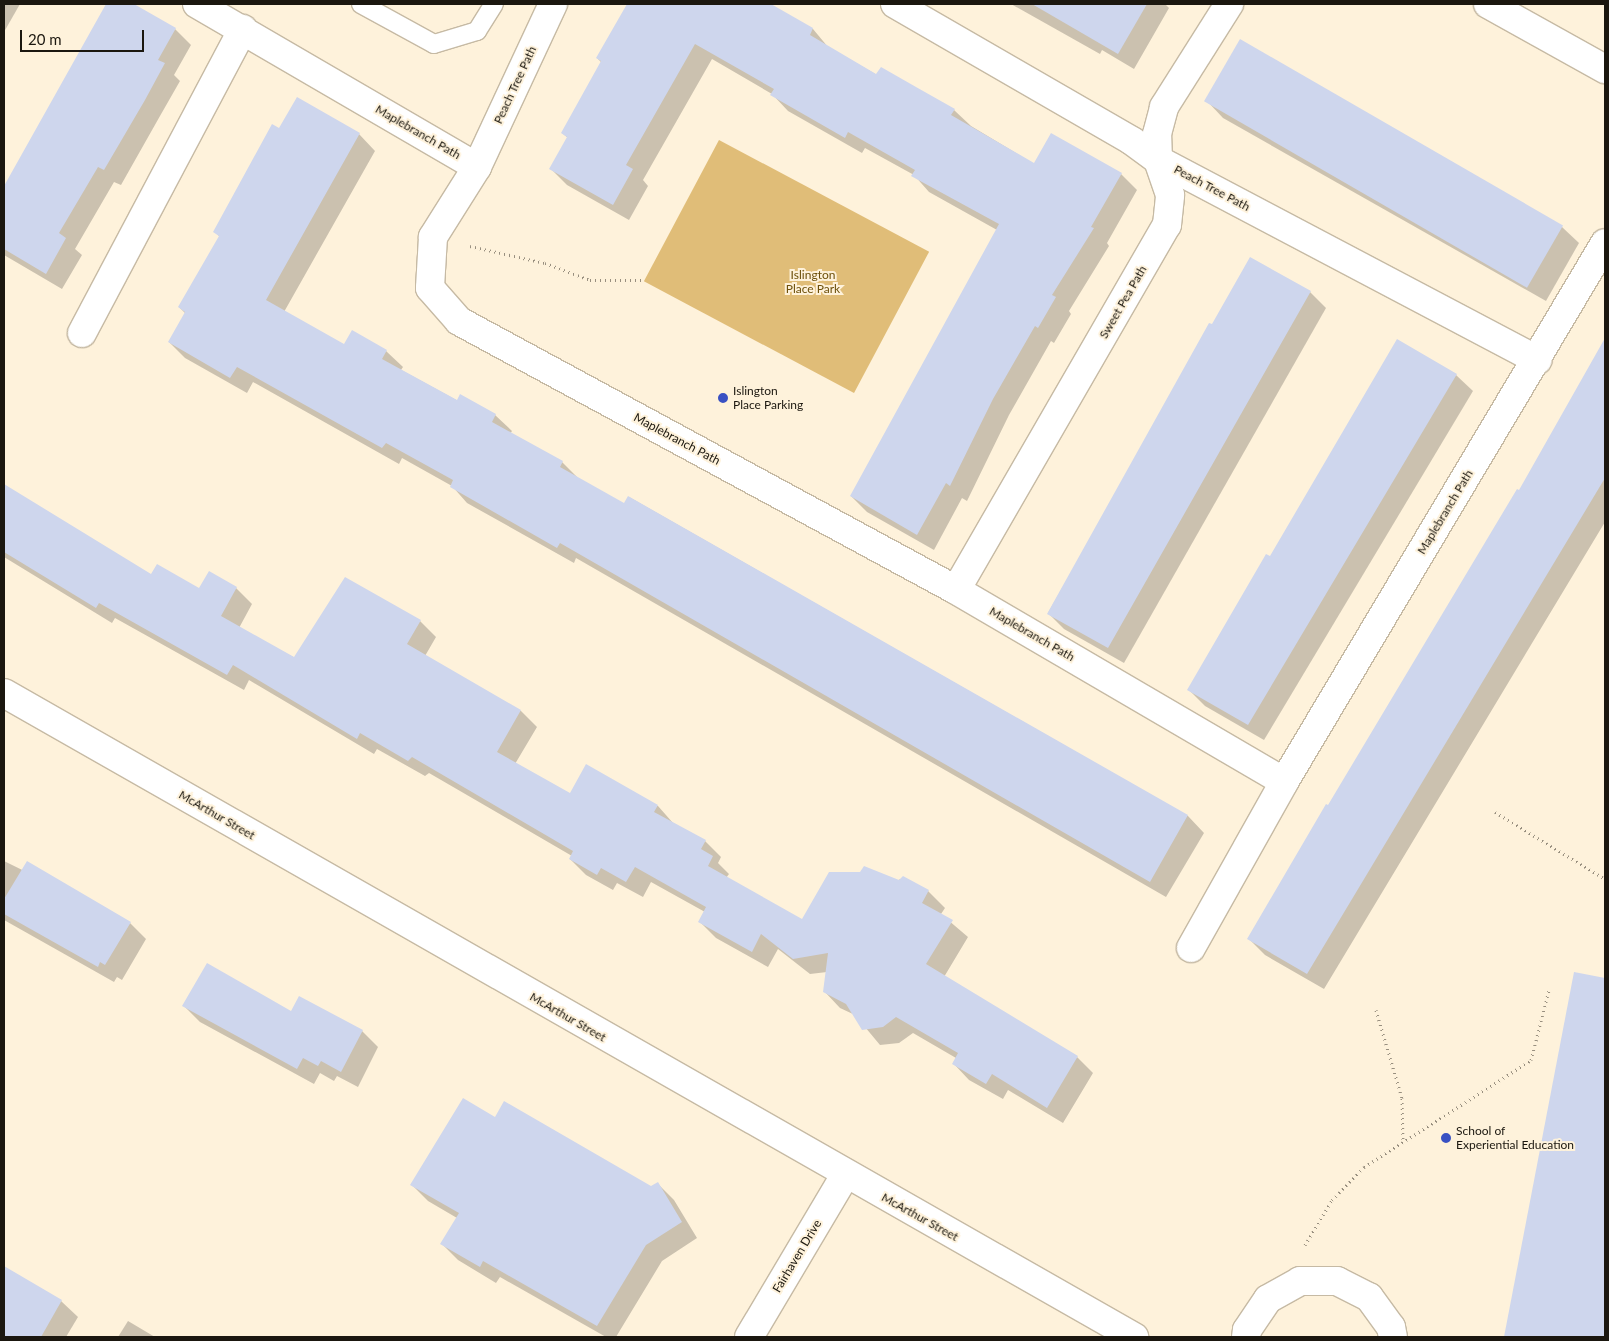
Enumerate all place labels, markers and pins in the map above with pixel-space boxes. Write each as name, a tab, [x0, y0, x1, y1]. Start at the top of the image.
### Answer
place label: Islington Place Parking	[733, 384, 803, 412]
marker: Islington Place Parking	[717, 392, 729, 404]
place label: School of Experiential Education	[1456, 1124, 1574, 1152]
marker: School of Experiential Education	[1440, 1132, 1452, 1144]

